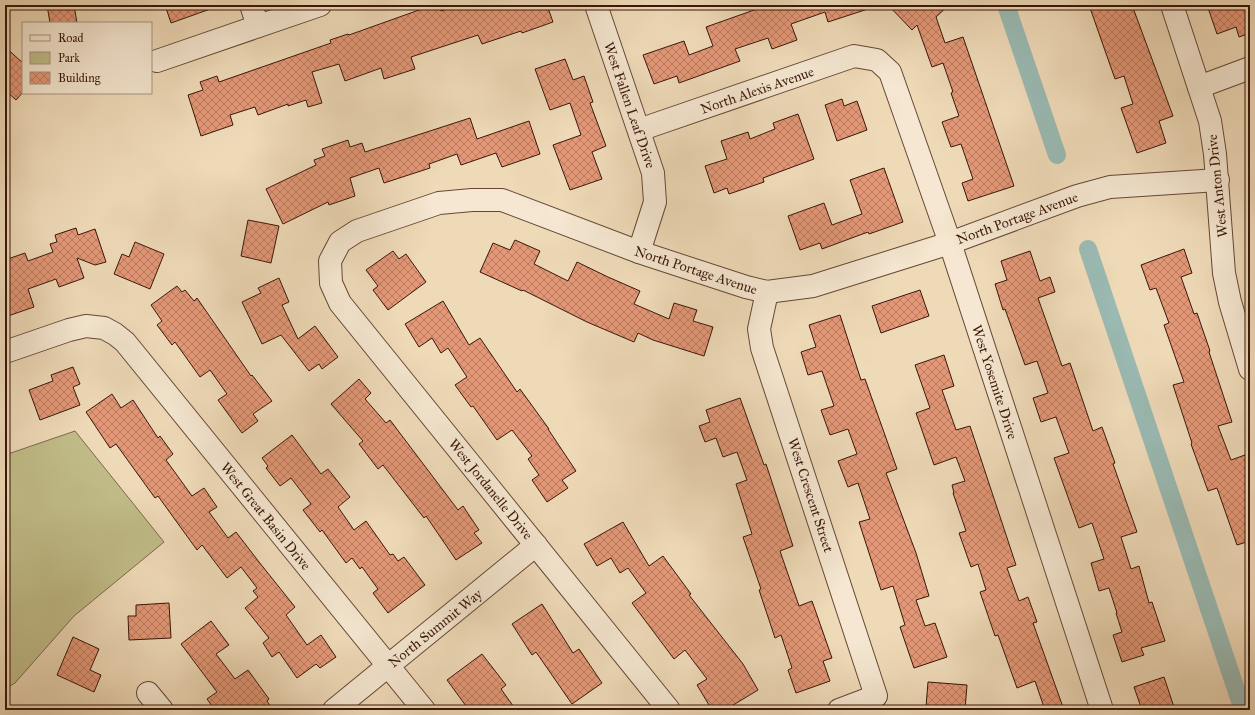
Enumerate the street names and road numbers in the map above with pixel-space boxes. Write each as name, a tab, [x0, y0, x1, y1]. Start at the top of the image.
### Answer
street label: West Fallen Leaf Drive	[600, 40, 659, 171]
street label: North Alexis Avenue	[698, 63, 816, 118]
street label: West Anton Drive	[1204, 133, 1231, 238]
street label: North Portage Avenue	[954, 189, 1080, 248]
street label: North Portage Avenue	[632, 243, 760, 298]
street label: West Yosemite Drive	[968, 323, 1021, 442]
street label: West Jordanelle Drive	[444, 436, 536, 544]
street label: West Crescent Street	[784, 436, 837, 555]
street label: West Great Basin Drive	[217, 459, 314, 574]
street label: North Summit Way	[385, 585, 486, 671]

